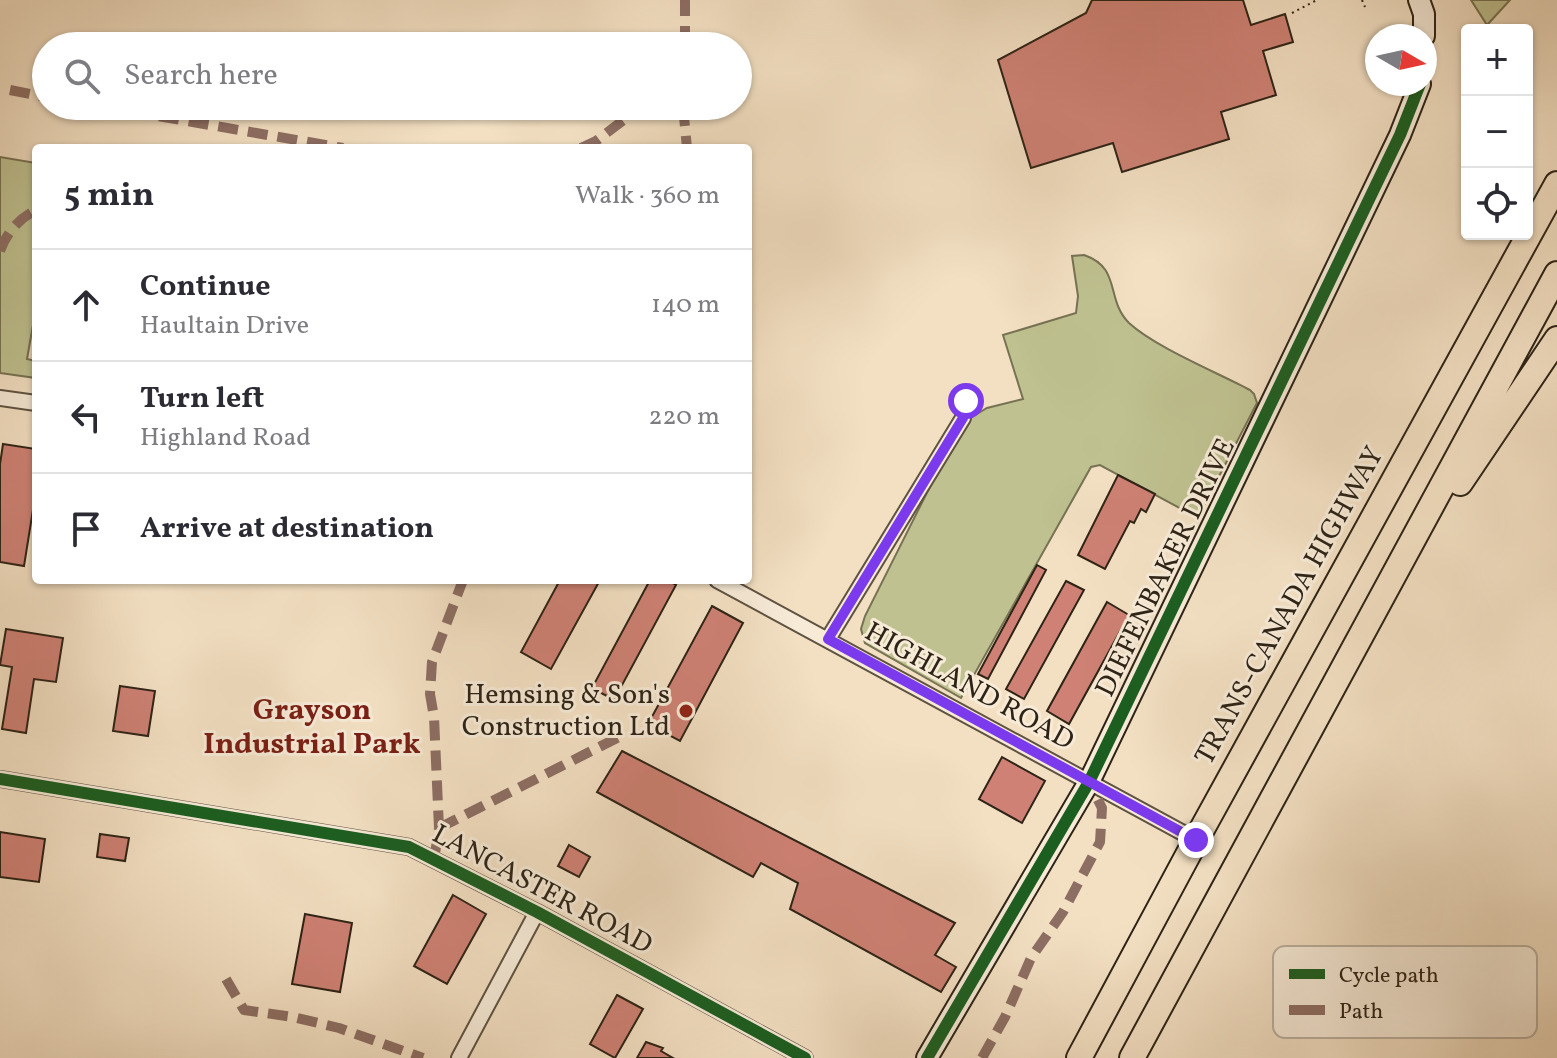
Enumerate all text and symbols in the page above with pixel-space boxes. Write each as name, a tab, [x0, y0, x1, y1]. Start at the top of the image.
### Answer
north arrow	[1365, 24, 1437, 96]
map controls	[1461, 24, 1533, 240]
button: +	[1461, 24, 1533, 96]
search box	[32, 32, 752, 120]
icon: search	[60, 54, 104, 98]
text: Search here	[124, 55, 278, 97]
button: −	[1461, 96, 1533, 168]
button: locate	[1461, 168, 1533, 240]
text: 5 min	[64, 173, 154, 220]
text: Walk · 360 m	[575, 178, 720, 214]
text: Continue	[140, 266, 271, 308]
icon: ahead	[64, 283, 108, 327]
text: 140 m	[651, 287, 720, 323]
text: Haultain Drive	[140, 308, 309, 344]
text: Turn left	[140, 378, 264, 420]
route start	[948, 383, 984, 419]
icon: left	[64, 395, 108, 439]
text: 220 m	[648, 399, 720, 435]
text: Highland Road	[140, 420, 311, 456]
street label: DIEFENBAKER DRIVE	[1086, 432, 1246, 704]
street label: TRANS-CANADA HIGHWAY	[1186, 440, 1394, 772]
icon: arrive	[64, 507, 108, 551]
text: Arrive at destination	[140, 508, 434, 550]
street label: HIGHLAND ROAD	[857, 613, 1081, 761]
place label: Hemsing & Son's Construction Ltd	[462, 676, 670, 747]
district label: Grayson Industrial Park	[203, 690, 421, 766]
marker: Hemsing & Son's Construction Ltd	[677, 702, 695, 720]
street label: LANCASTER ROAD	[425, 815, 659, 965]
route end	[1178, 822, 1214, 858]
legend	[1273, 946, 1537, 1038]
text: Cycle path	[1339, 961, 1439, 992]
text: Path	[1339, 997, 1383, 1028]

